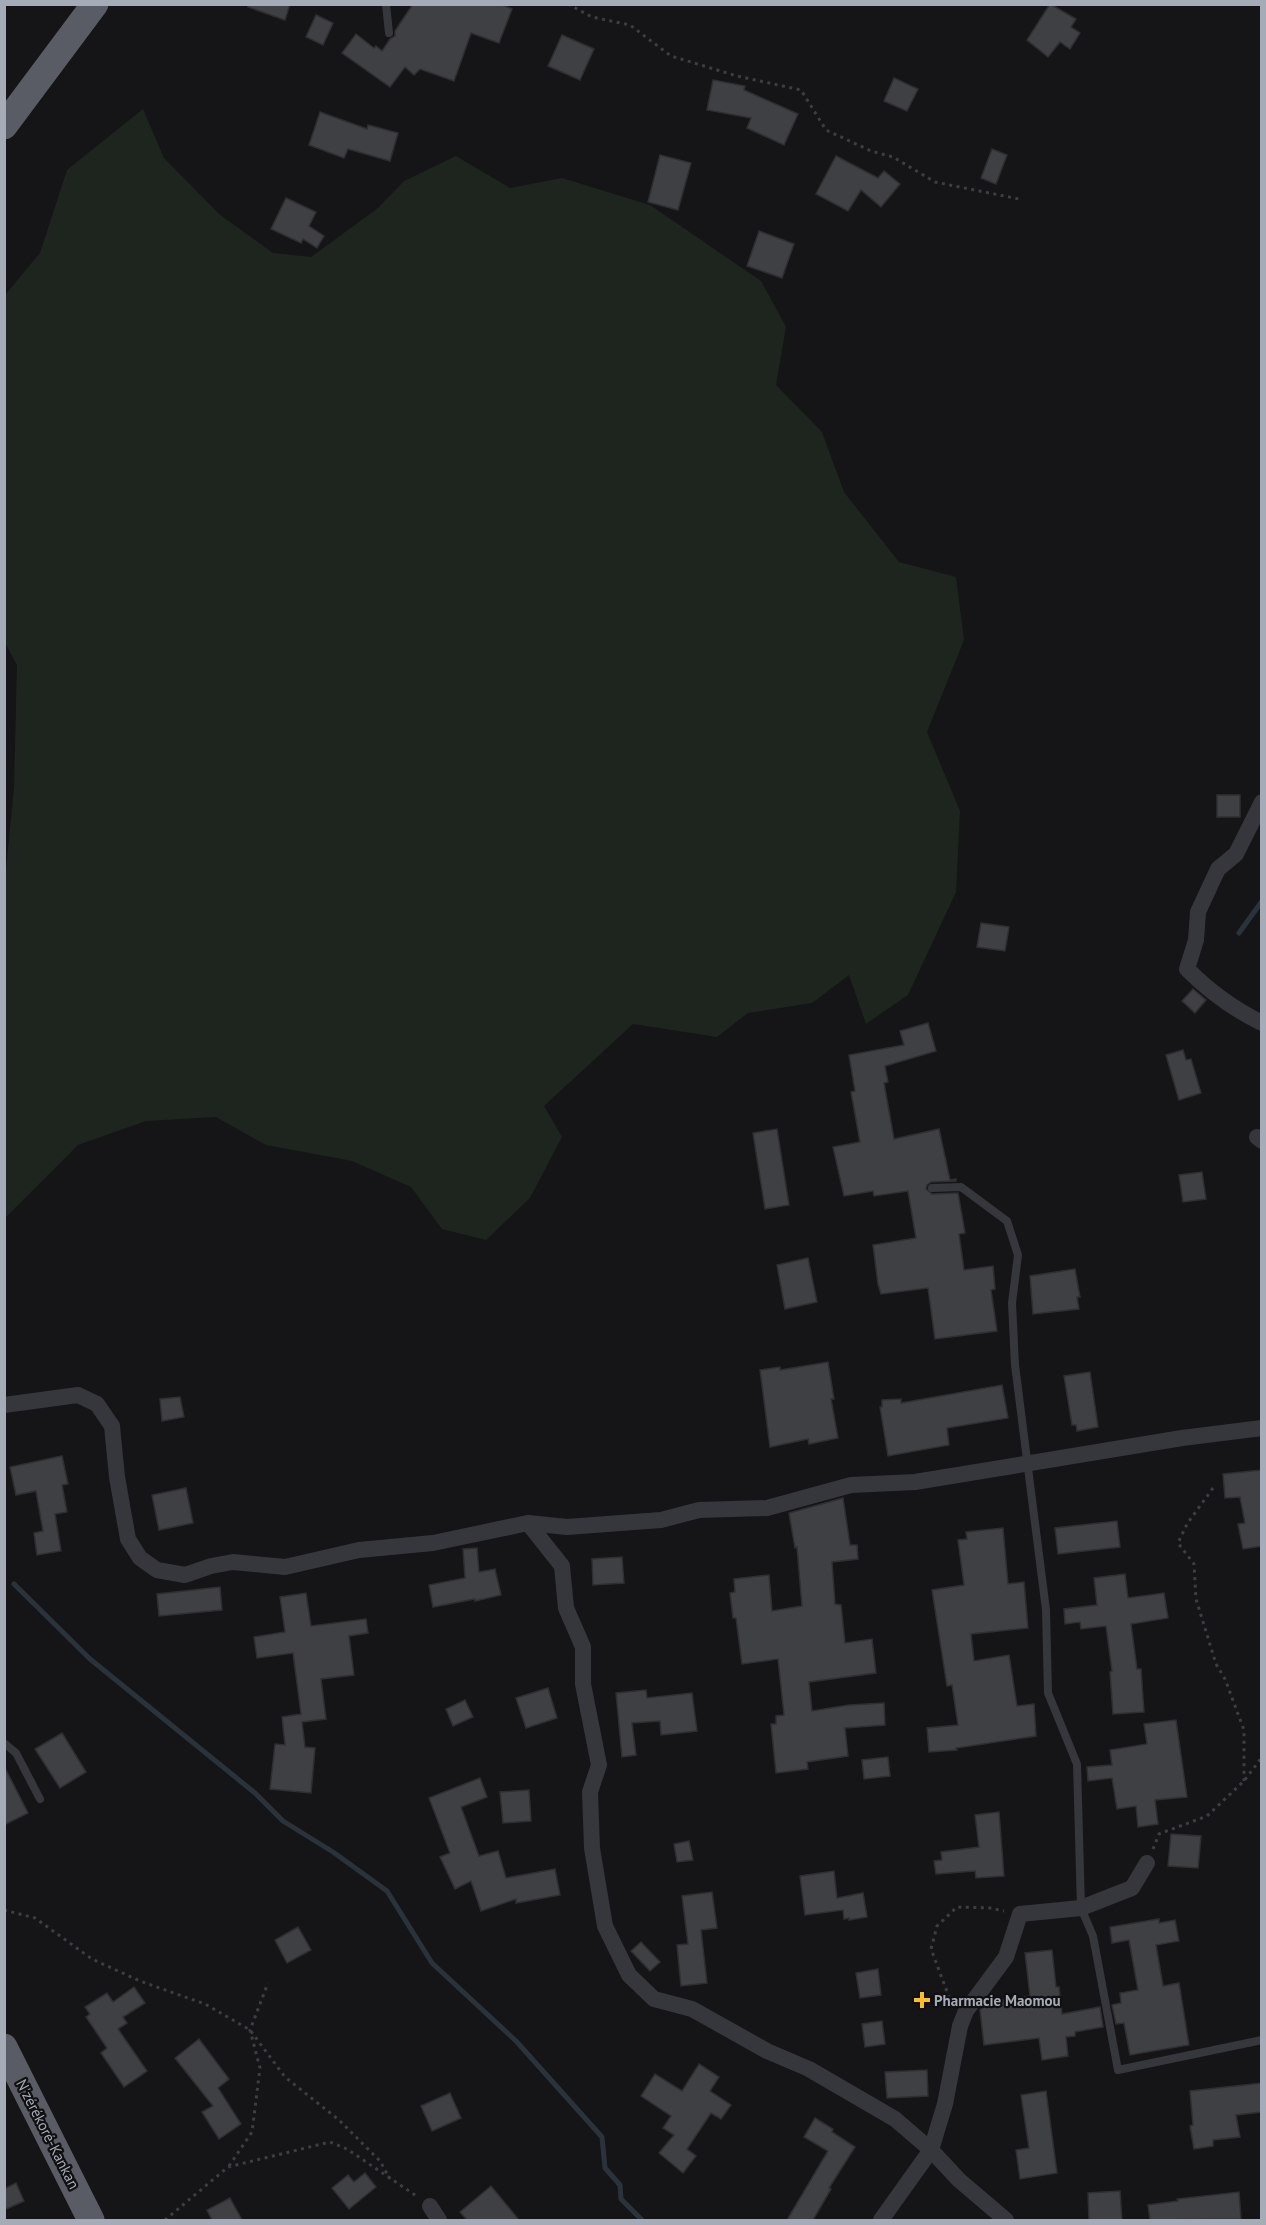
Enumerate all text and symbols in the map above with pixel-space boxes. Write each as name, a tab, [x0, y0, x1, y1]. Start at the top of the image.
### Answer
place label: Pharmacie Maomou	[934, 1991, 1061, 2010]
marker: Pharmacie Maomou	[915, 1993, 929, 2007]
street label: N'zérékoré-Kankan	[12, 2076, 84, 2192]

